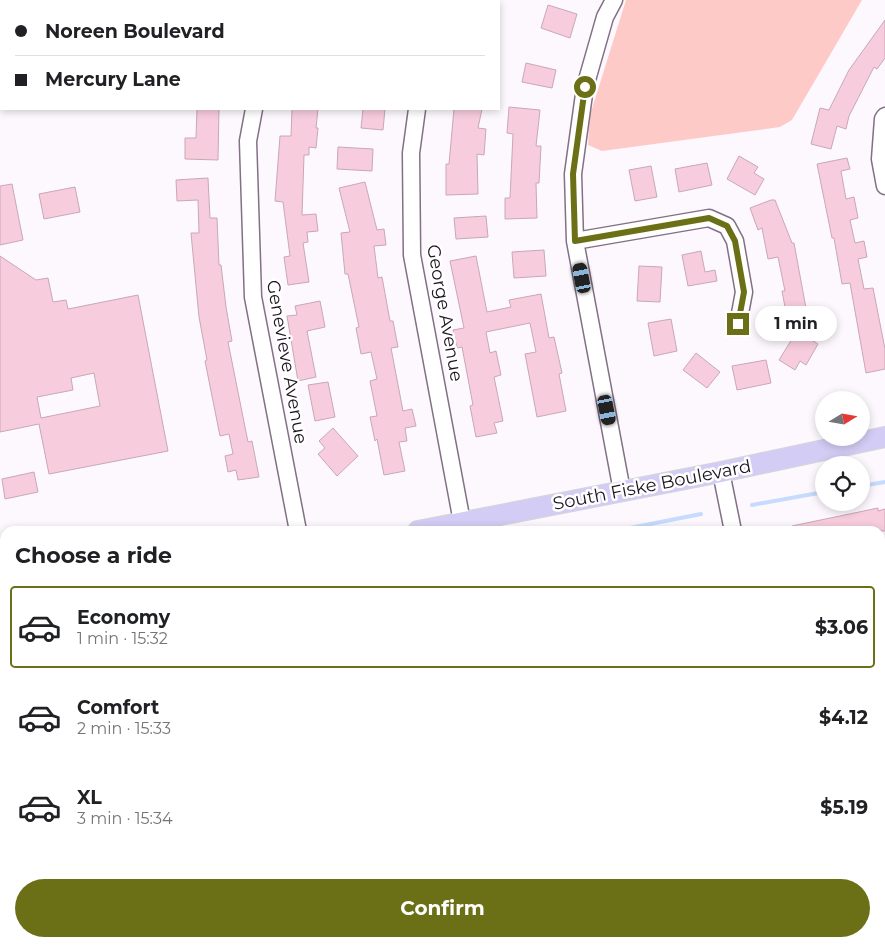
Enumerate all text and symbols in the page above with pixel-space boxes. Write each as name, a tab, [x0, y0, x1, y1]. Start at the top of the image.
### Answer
text: Noreen Boulevard	[45, 20, 225, 43]
text: Mercury Lane	[45, 68, 181, 91]
route start	[574, 76, 596, 98]
street label: George Avenue	[422, 243, 468, 383]
car	[571, 262, 592, 294]
street label: Genevieve Avenue	[262, 278, 312, 446]
callout: 1 min	[756, 306, 838, 342]
route end	[727, 313, 749, 335]
text: 1 min	[774, 314, 818, 333]
north arrow	[815, 391, 870, 446]
map controls	[815, 391, 870, 511]
car	[596, 394, 617, 426]
street label: South Fiske Boulevard	[551, 455, 753, 515]
button: locate	[815, 456, 870, 511]
text: Choose a ride	[15, 542, 172, 569]
icon: car	[17, 605, 62, 650]
text: Economy	[77, 606, 170, 629]
text: $3.06	[815, 616, 868, 639]
text: 1 min · 15:32	[77, 629, 168, 648]
icon: car	[17, 695, 62, 740]
text: Comfort	[77, 696, 159, 719]
text: $4.12	[819, 706, 868, 729]
text: 2 min · 15:33	[77, 719, 171, 738]
icon: car	[17, 785, 62, 830]
text: XL	[77, 786, 102, 809]
text: $5.19	[820, 796, 868, 819]
text: 3 min · 15:34	[77, 809, 173, 828]
button: Confirm	[15, 879, 870, 937]

